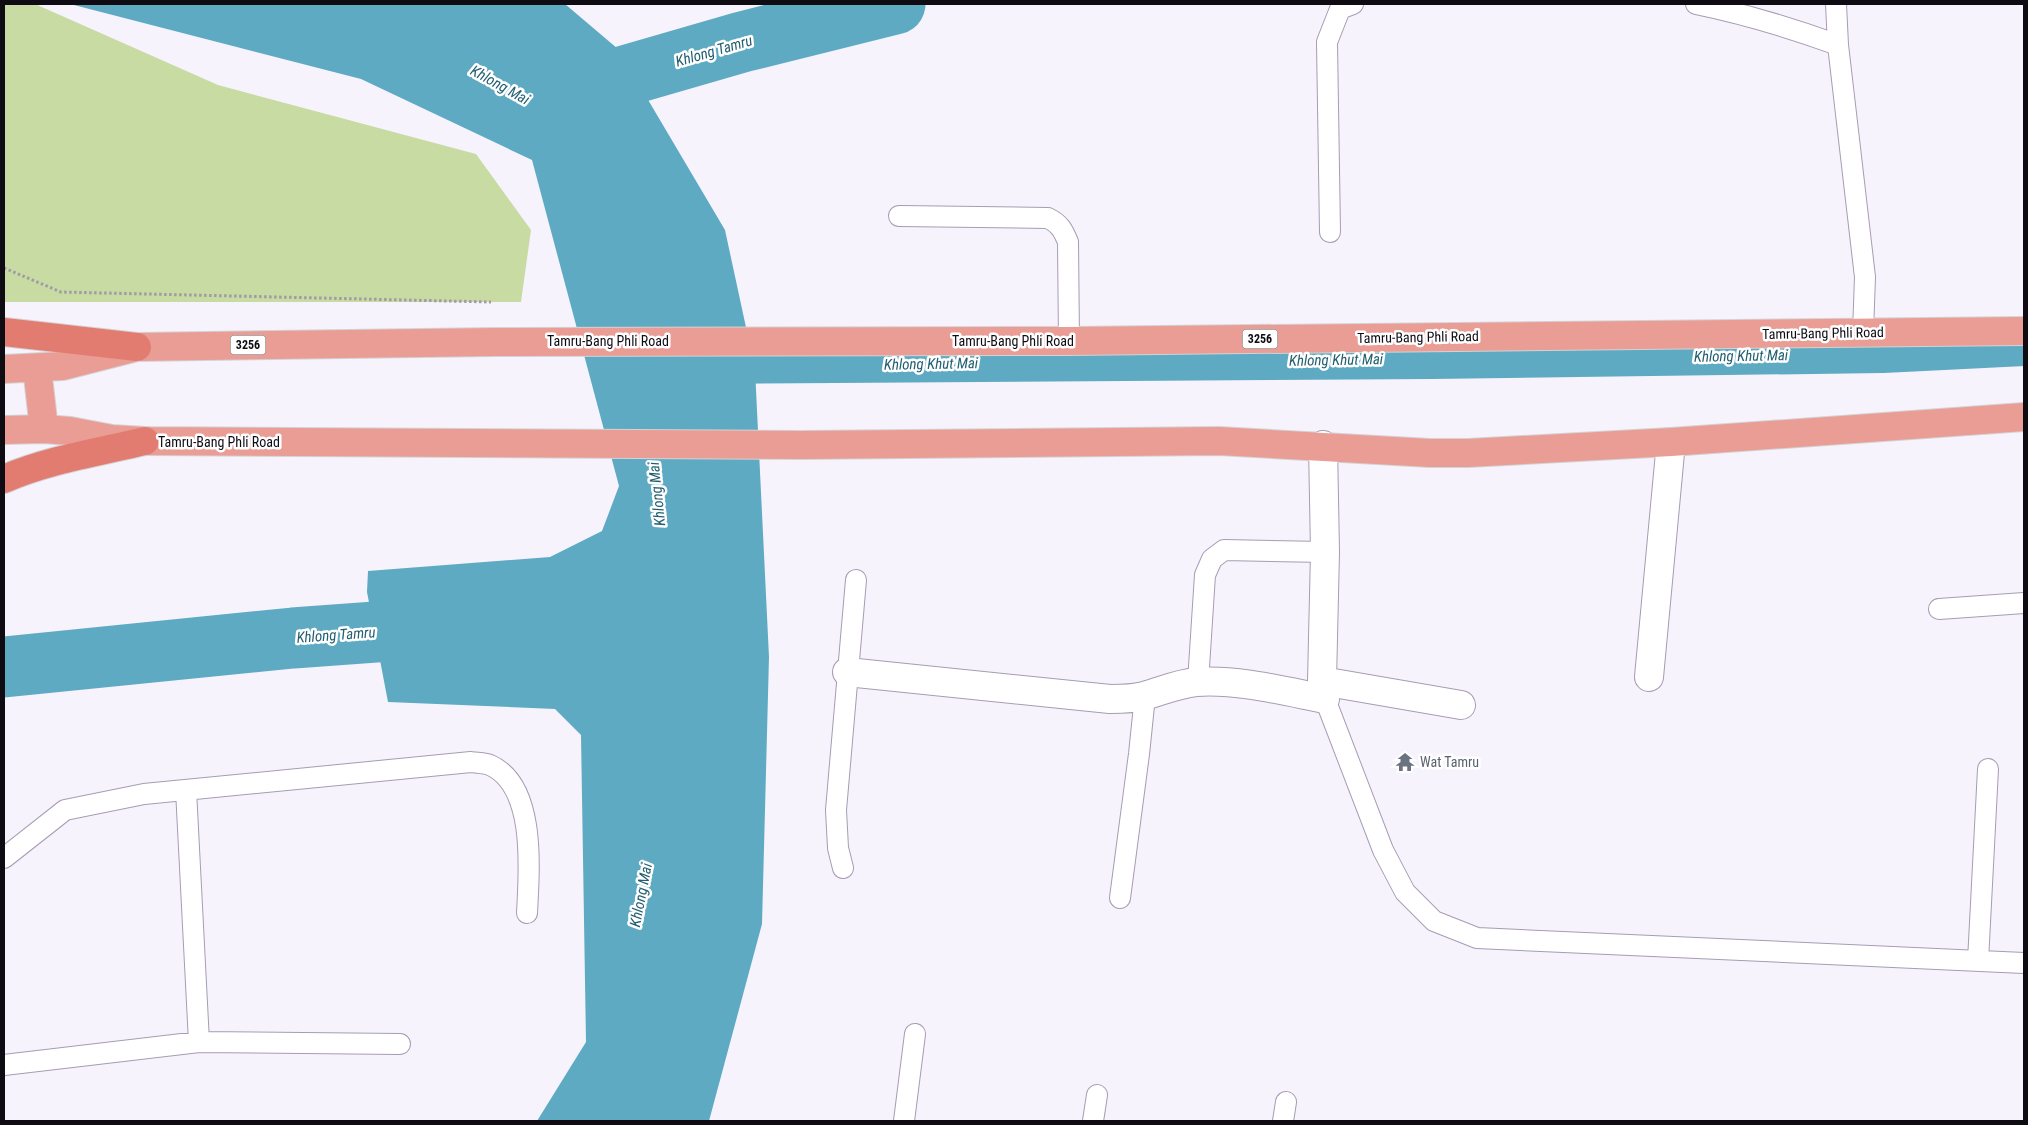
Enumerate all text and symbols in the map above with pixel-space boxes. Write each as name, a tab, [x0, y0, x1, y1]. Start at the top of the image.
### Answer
water label: Khlong Tamru	[674, 31, 754, 71]
water label: Khlong Mai	[467, 61, 533, 109]
street label: Tamru-Bang Phli Road	[1762, 324, 1884, 342]
street label: Tamru-Bang Phli Road	[1357, 328, 1479, 346]
road number: 3256	[1242, 329, 1278, 348]
street label: Tamru-Bang Phli Road	[547, 333, 669, 349]
street label: Tamru-Bang Phli Road	[952, 333, 1074, 349]
road number: 3256	[230, 336, 266, 354]
water label: Khlong Khut Mai	[1694, 346, 1789, 366]
water label: Khlong Khut Mai	[1289, 350, 1384, 370]
water label: Khlong Khut Mai	[884, 354, 979, 374]
street label: Tamru-Bang Phli Road	[158, 434, 280, 450]
water label: Khlong Mai	[645, 460, 669, 527]
water label: Khlong Tamru	[296, 623, 376, 647]
temple icon: Wat Tamru	[1394, 751, 1416, 773]
place label: Wat Tamru	[1420, 754, 1479, 770]
water label: Khlong Mai	[626, 861, 656, 928]

